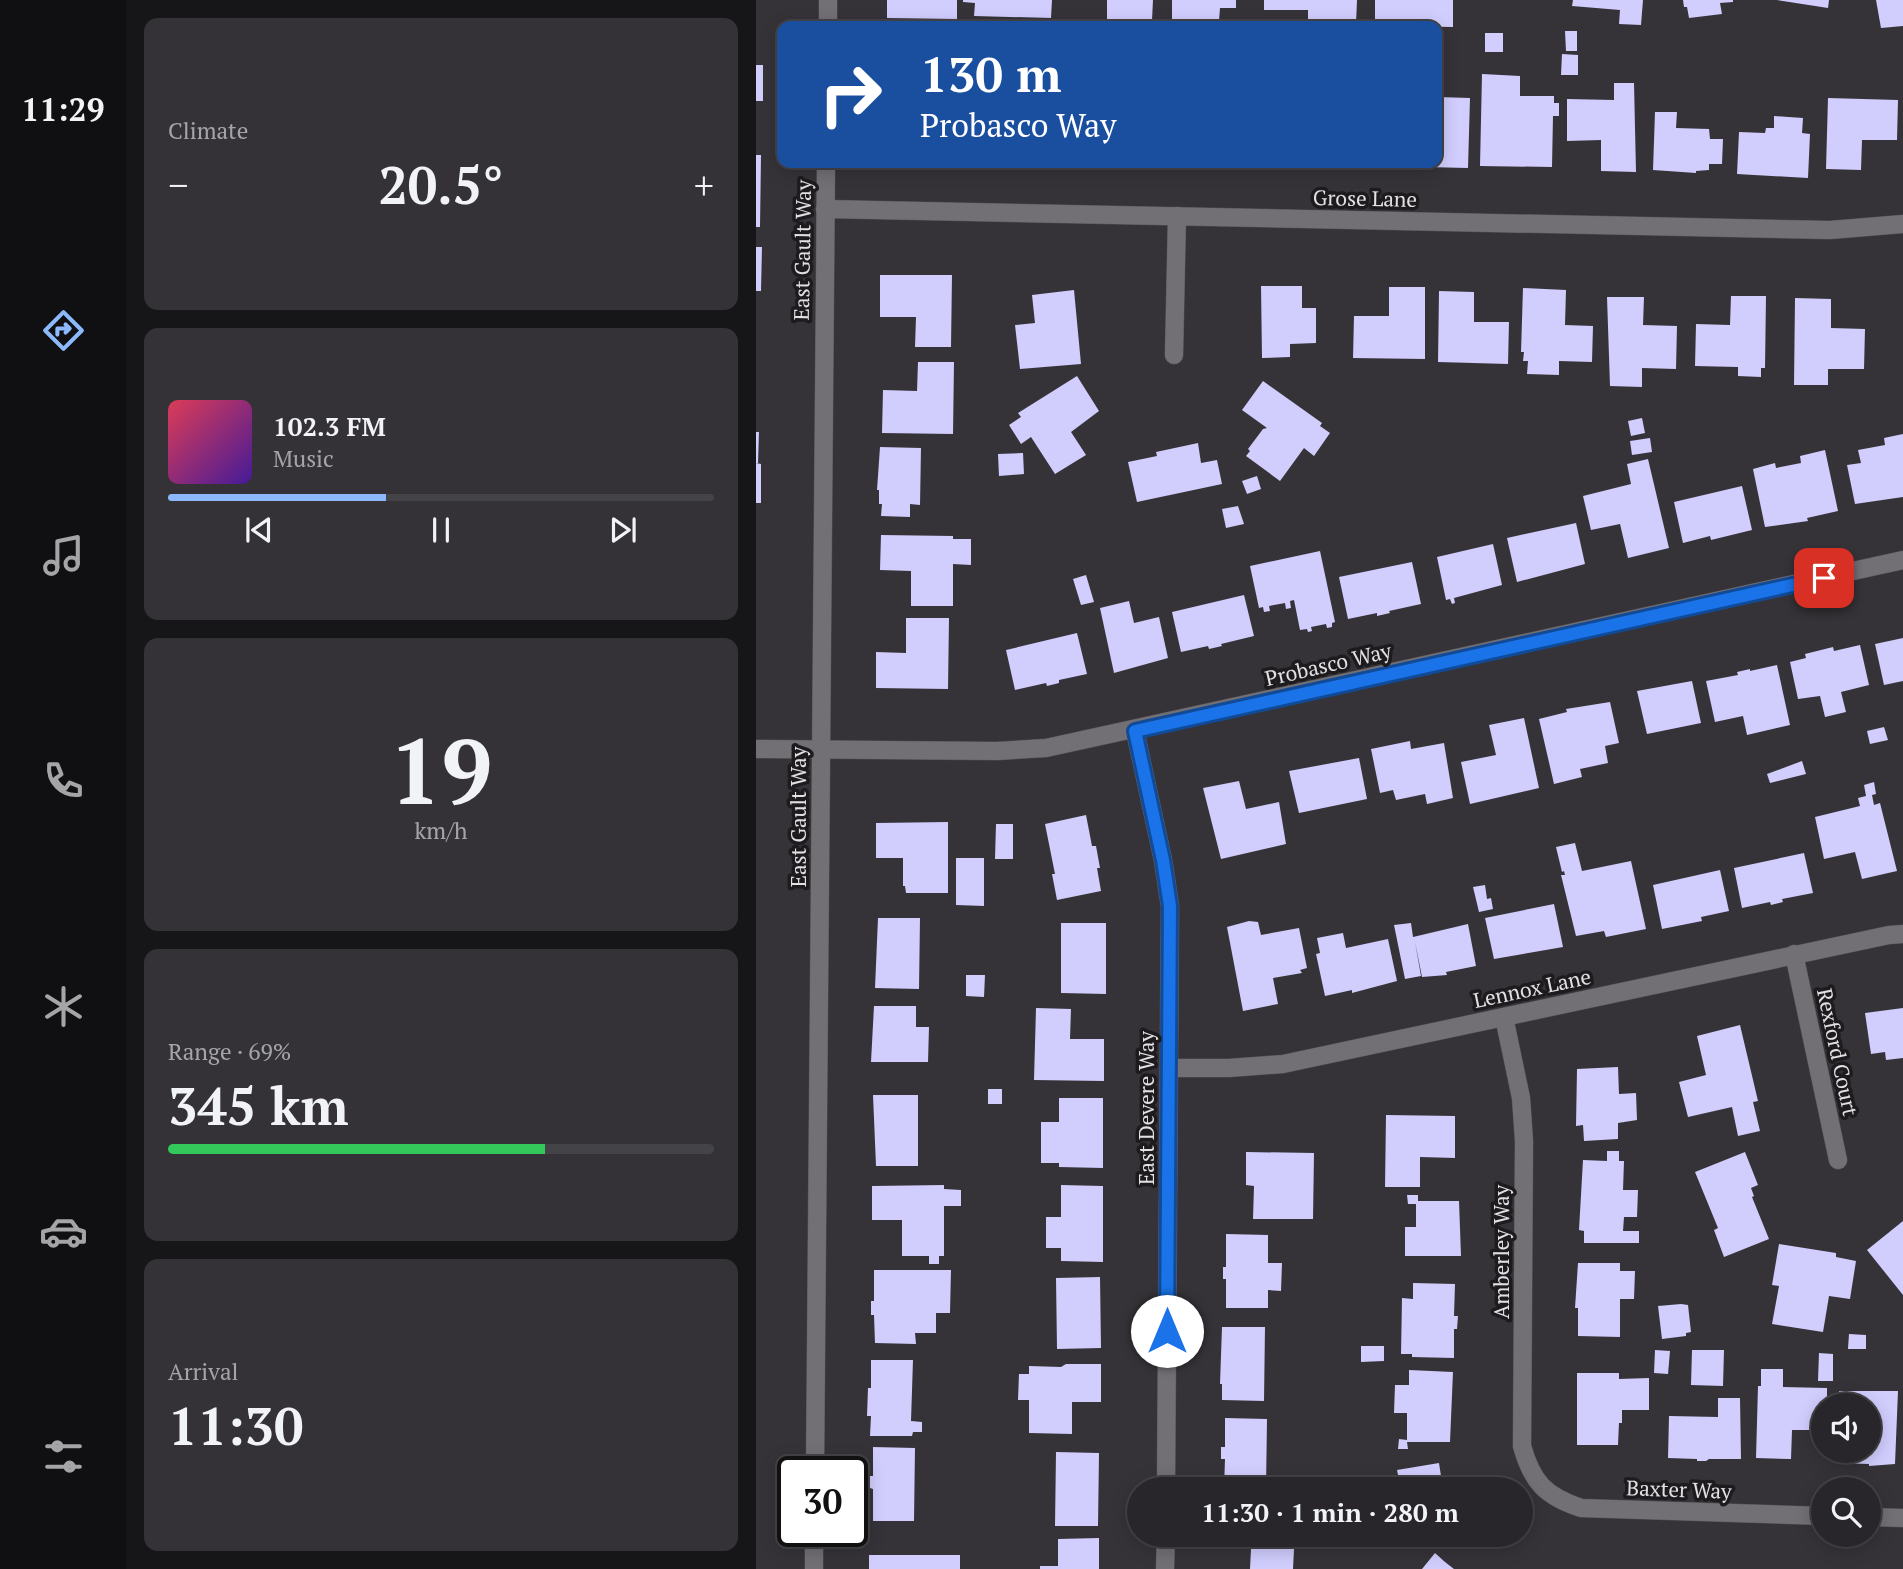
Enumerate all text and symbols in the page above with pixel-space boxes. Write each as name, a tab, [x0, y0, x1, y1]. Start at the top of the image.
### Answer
text: 130 m	[920, 41, 1062, 106]
icon: right	[805, 49, 896, 140]
text: 11:29	[21, 88, 105, 130]
text: Probasco Way	[920, 104, 1116, 146]
text: Climate	[168, 115, 248, 146]
text: 20.5°	[378, 150, 504, 219]
text: −	[168, 160, 188, 210]
text: +	[694, 160, 714, 210]
street label: East Gault Way	[787, 179, 817, 321]
street label: Grose Lane	[1313, 183, 1417, 213]
icon: directions	[39, 306, 88, 355]
text: 102.3 FM	[273, 409, 386, 443]
text: Music	[273, 443, 334, 474]
icon: previous	[240, 511, 278, 549]
icon: pause	[422, 511, 460, 549]
icon: next	[604, 511, 642, 549]
icon: music	[39, 531, 88, 580]
pin	[1794, 548, 1854, 608]
icon: arrive	[1805, 559, 1843, 597]
street label: Probasco Way	[1262, 636, 1394, 692]
text: 19	[390, 709, 492, 830]
street label: East Gault Way	[784, 746, 812, 887]
icon: phone	[39, 756, 88, 805]
text: km/h	[414, 815, 468, 846]
street label: Lennox Lane	[1471, 962, 1593, 1014]
icon: climate	[39, 982, 88, 1031]
street label: Rexford Court	[1811, 986, 1865, 1119]
street label: East Devere Way	[1132, 1031, 1160, 1185]
text: Range · 69%	[168, 1036, 291, 1067]
text: 345 km	[168, 1071, 349, 1140]
street label: Amberley Way	[1487, 1185, 1515, 1319]
icon: car	[39, 1207, 88, 1256]
position arrow	[1130, 1294, 1204, 1368]
text: Arrival	[168, 1356, 239, 1387]
text: 11:30	[168, 1391, 303, 1460]
map controls	[1811, 1393, 1881, 1547]
button: sound	[1811, 1393, 1881, 1463]
icon: filters	[39, 1432, 88, 1481]
speed limit sign: 30	[777, 1456, 868, 1547]
street label: Baxter Way	[1626, 1473, 1733, 1505]
button: search	[1811, 1477, 1881, 1547]
text: 11:30 · 1 min · 280 m	[1201, 1495, 1459, 1529]

